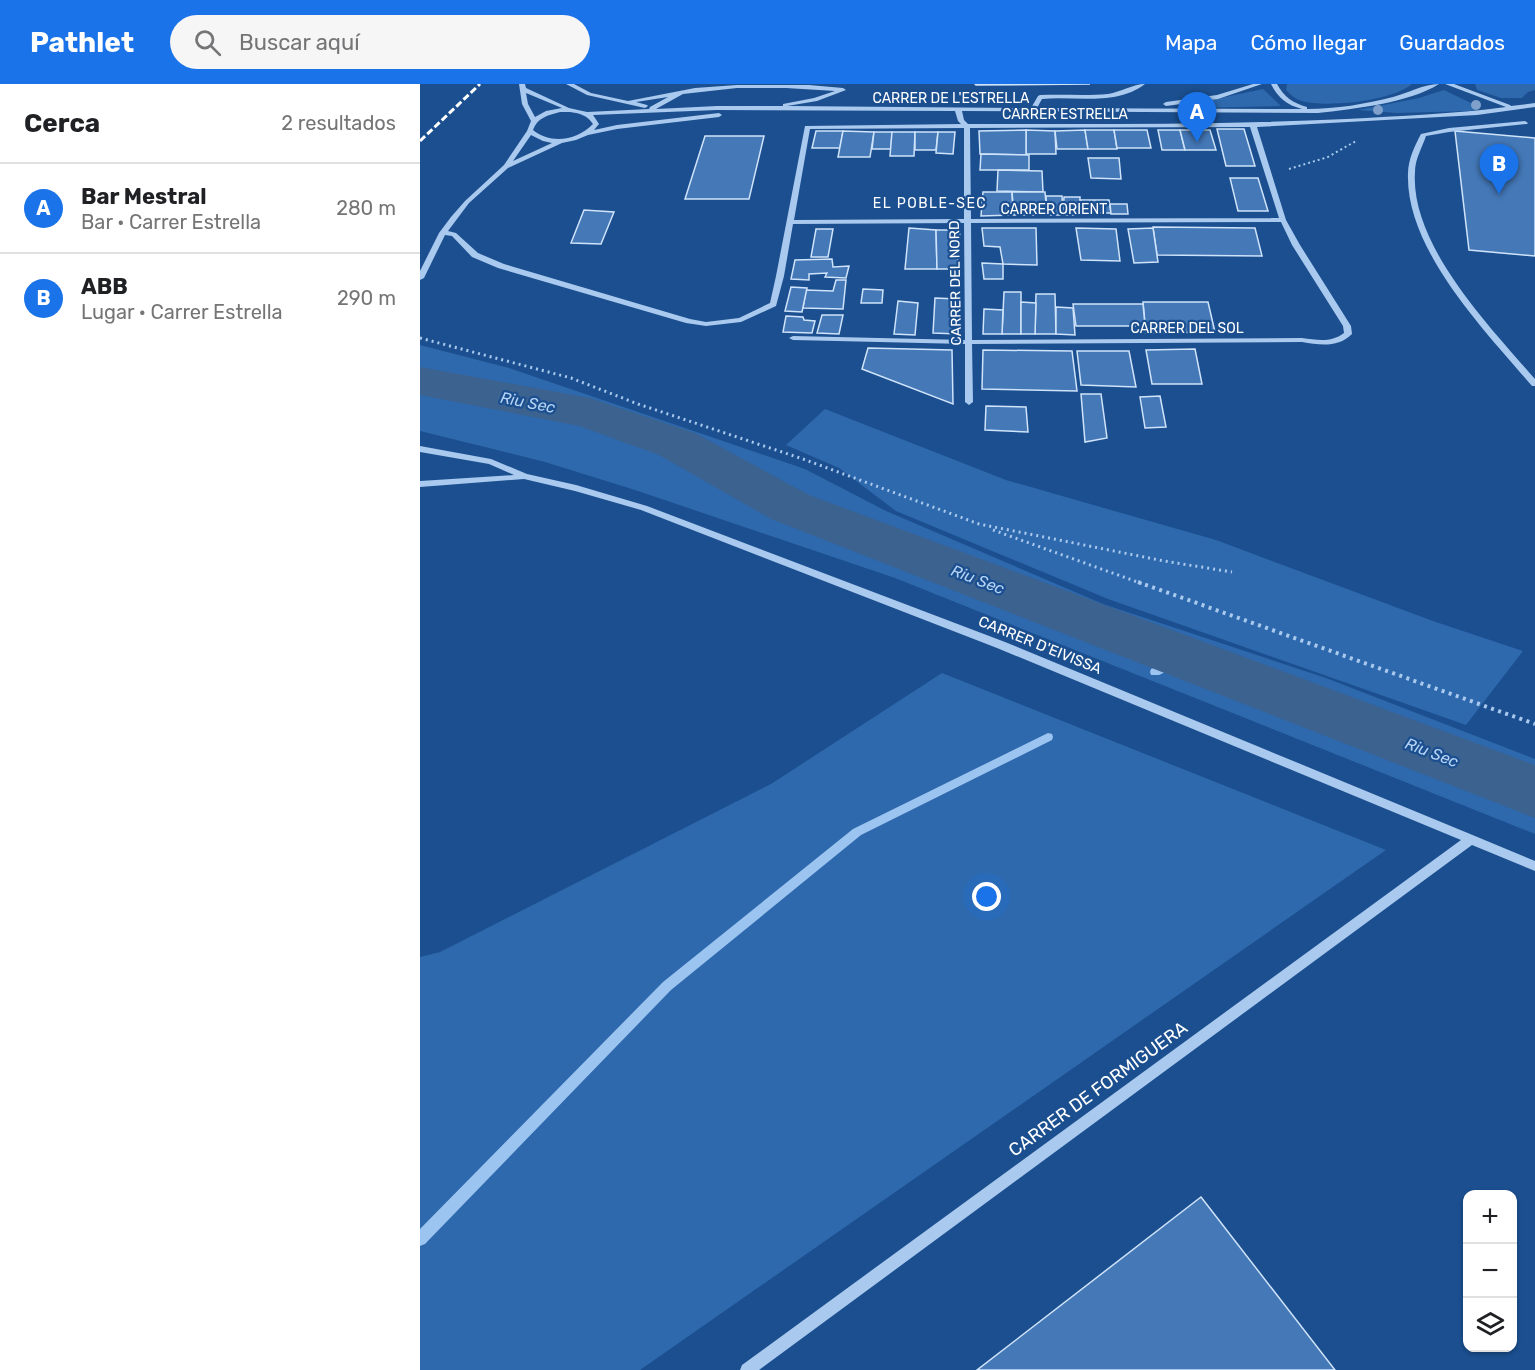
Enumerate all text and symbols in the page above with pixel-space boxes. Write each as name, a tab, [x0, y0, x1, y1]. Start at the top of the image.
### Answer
search box	[170, 15, 590, 69]
text: Pathlet	[30, 26, 134, 59]
icon: search	[191, 26, 224, 59]
text: Buscar aquí	[239, 29, 360, 56]
text: Mapa	[1165, 30, 1217, 55]
text: Cómo llegar	[1250, 30, 1366, 55]
text: Guardados	[1399, 30, 1505, 55]
street label: CARRER DE L'ESTRELLA	[872, 90, 1030, 107]
pin: A	[1178, 92, 1216, 142]
street label: CARRER ESTRELLA	[1002, 106, 1129, 123]
text: Cerca	[24, 108, 100, 139]
text: 2 resultados	[281, 111, 396, 135]
pin: B	[1480, 144, 1518, 194]
text: Bar Mestral	[81, 183, 206, 210]
district label: EL POBLE-SEC	[873, 195, 987, 212]
text: A	[36, 196, 51, 220]
text: 280 m	[336, 196, 396, 220]
street label: CARRER ORIENT	[1001, 201, 1107, 218]
text: Bar · Carrer Estrella	[81, 210, 261, 234]
street label: CARRER DEL NORD	[946, 220, 965, 346]
text: ABB	[81, 273, 128, 300]
text: B	[36, 286, 51, 310]
text: 290 m	[337, 286, 396, 310]
text: Lugar · Carrer Estrella	[81, 300, 283, 324]
street label: CARRER DEL SOL	[1130, 320, 1244, 337]
water label: Riu Sec	[499, 388, 557, 417]
water label: Riu Sec	[948, 561, 1007, 598]
street label: CARRER D'EIVISSA	[976, 612, 1104, 678]
water label: Riu Sec	[1402, 734, 1461, 771]
your location	[972, 882, 1001, 911]
street label: CARRER DE FORMIGUERA	[1004, 1017, 1192, 1161]
map controls	[1463, 1190, 1517, 1352]
button: +	[1463, 1190, 1517, 1244]
button: −	[1463, 1244, 1517, 1298]
button: layers	[1463, 1298, 1517, 1352]

